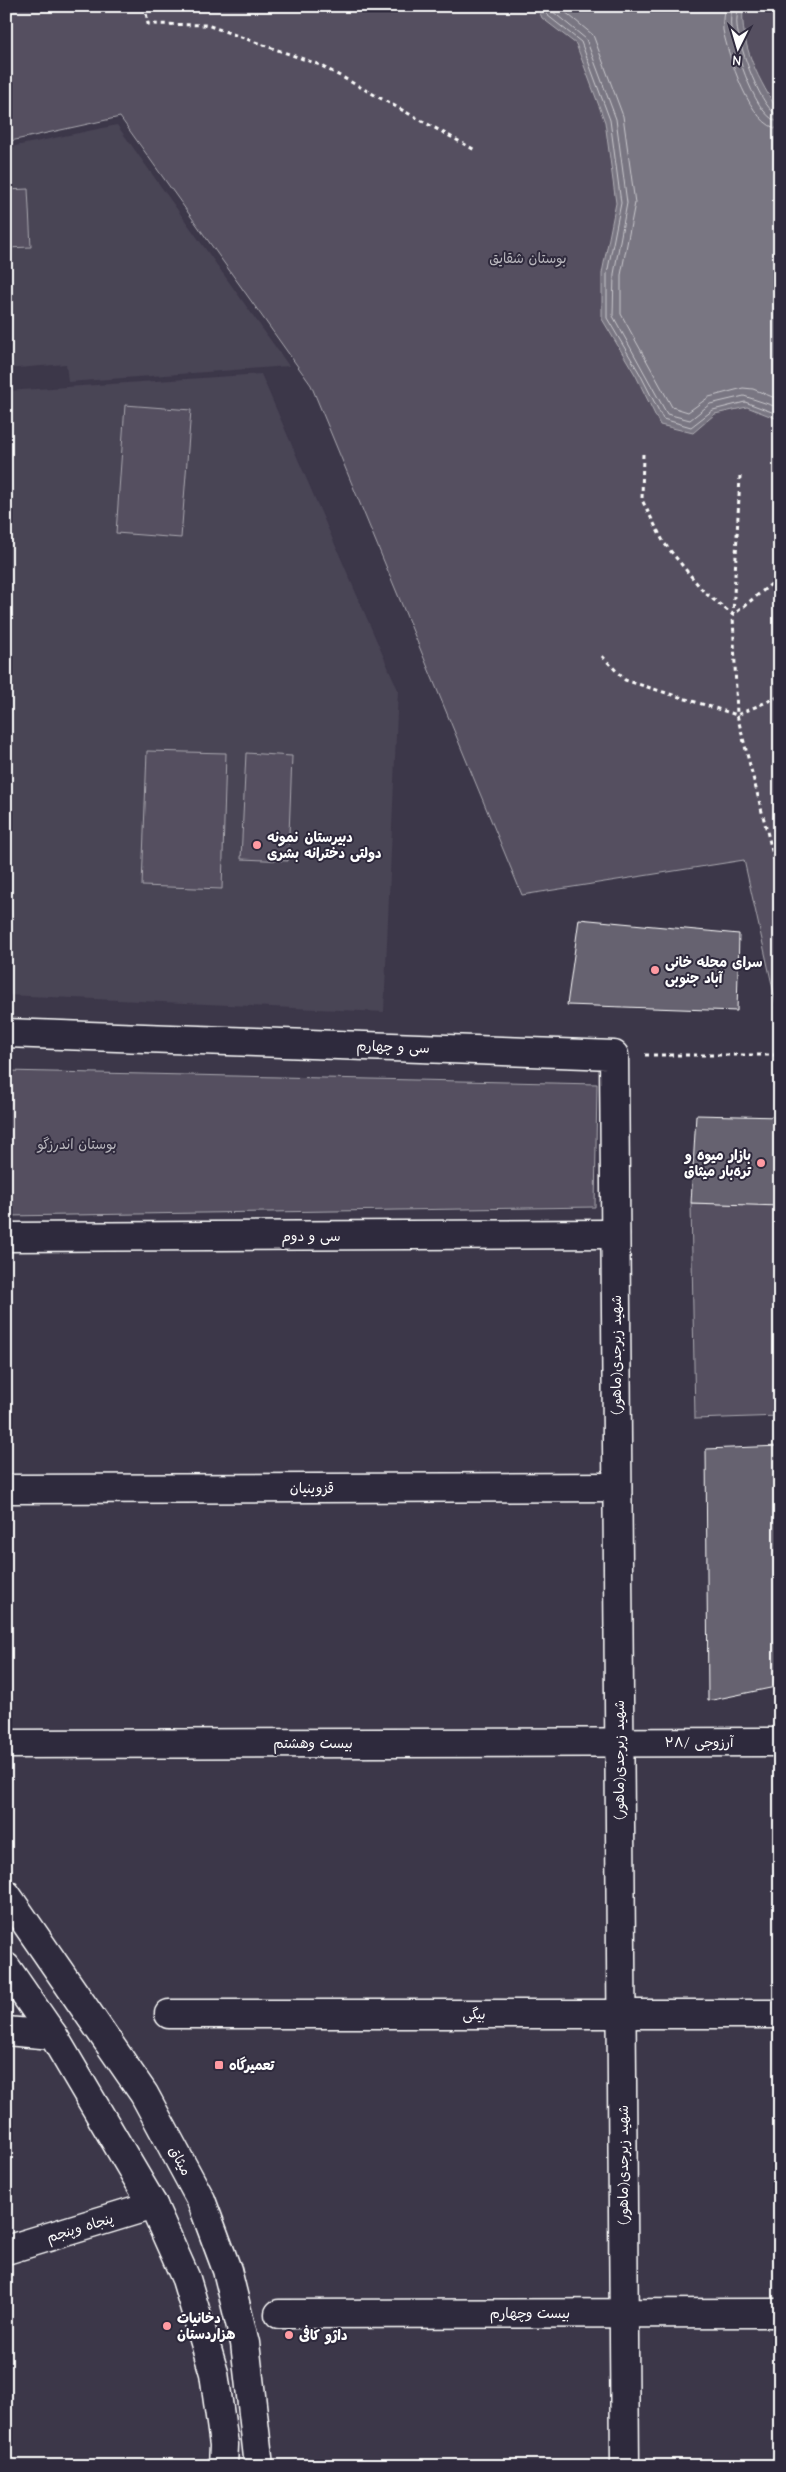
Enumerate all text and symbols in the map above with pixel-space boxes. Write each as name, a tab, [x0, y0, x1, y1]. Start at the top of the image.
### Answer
north arrow	[714, 22, 764, 72]
text: N	[732, 52, 742, 69]
park label: بوستان شقایق	[489, 250, 567, 267]
place label: دبیرستان نمونه دولتی دخترانه بشری	[267, 829, 382, 862]
marker: دبیرستان نمونه دولتی دخترانه بشری	[251, 839, 263, 851]
place label: سرای محله خانی آباد جنوبی	[665, 954, 763, 988]
marker: سرای محله خانی آباد جنوبی	[649, 964, 661, 976]
street label: سی و چهارم	[356, 1037, 430, 1059]
park label: بوستان اندرزگو	[36, 1136, 117, 1153]
place label: بازار میوه و تره‌بار میثاق	[684, 1147, 752, 1180]
marker: بازار میوه و تره‌بار میثاق	[755, 1157, 767, 1169]
street label: سی و دوم	[281, 1228, 341, 1247]
street label: شهید زبرجدی(ماهور)	[608, 1295, 625, 1415]
street label: قزوینیان	[290, 1480, 334, 1497]
street label: شهید زبرجدی(ماهور)	[611, 1700, 628, 1820]
street label: آرزوجی /۲۸	[664, 1734, 734, 1751]
street label: بیست وهشتم	[273, 1735, 353, 1754]
street label: بیگی	[462, 2006, 486, 2023]
place label: تعمیرگاه	[229, 2056, 275, 2074]
marker: تعمیرگاه	[213, 2059, 225, 2071]
street label: شهید زبرجدی(ماهور)	[615, 2105, 632, 2225]
street label: میثاق	[165, 2144, 195, 2178]
street label: پنجاه وپنجم	[45, 2210, 116, 2248]
street label: بیست وچهارم	[490, 2305, 570, 2324]
place label: دخانیات هزاردستان	[177, 2310, 235, 2343]
marker: دخانیات هزاردستان	[161, 2320, 173, 2332]
place label: داژو کافی	[299, 2325, 347, 2345]
marker: داژو کافی	[283, 2329, 295, 2341]

